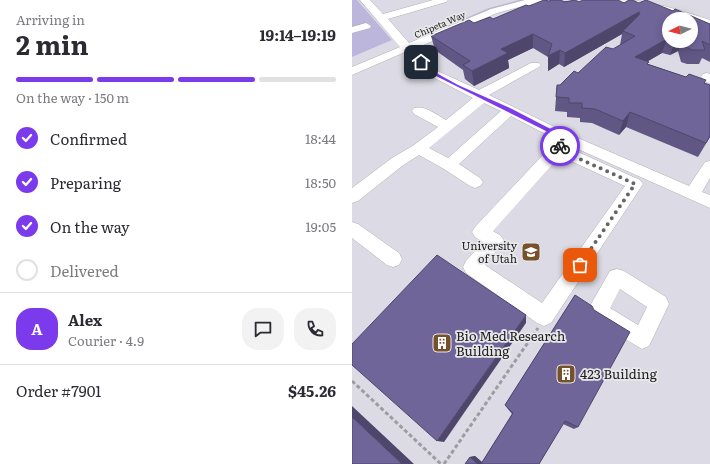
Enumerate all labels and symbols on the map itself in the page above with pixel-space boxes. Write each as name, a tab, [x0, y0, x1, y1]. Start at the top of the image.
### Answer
street label: Chipeta Way	[412, 7, 468, 41]
north arrow	[662, 12, 698, 48]
pin	[404, 45, 438, 79]
courier	[540, 126, 580, 166]
place label: University of Utah	[462, 237, 518, 266]
school or university icon: University of Utah	[520, 241, 542, 263]
pin	[563, 248, 597, 282]
place label: Bio Med Research Building	[456, 326, 566, 360]
building icon: Bio Med Research Building	[431, 332, 453, 354]
building icon: 423 Building	[555, 363, 577, 385]
place label: 423 Building	[580, 364, 658, 383]

